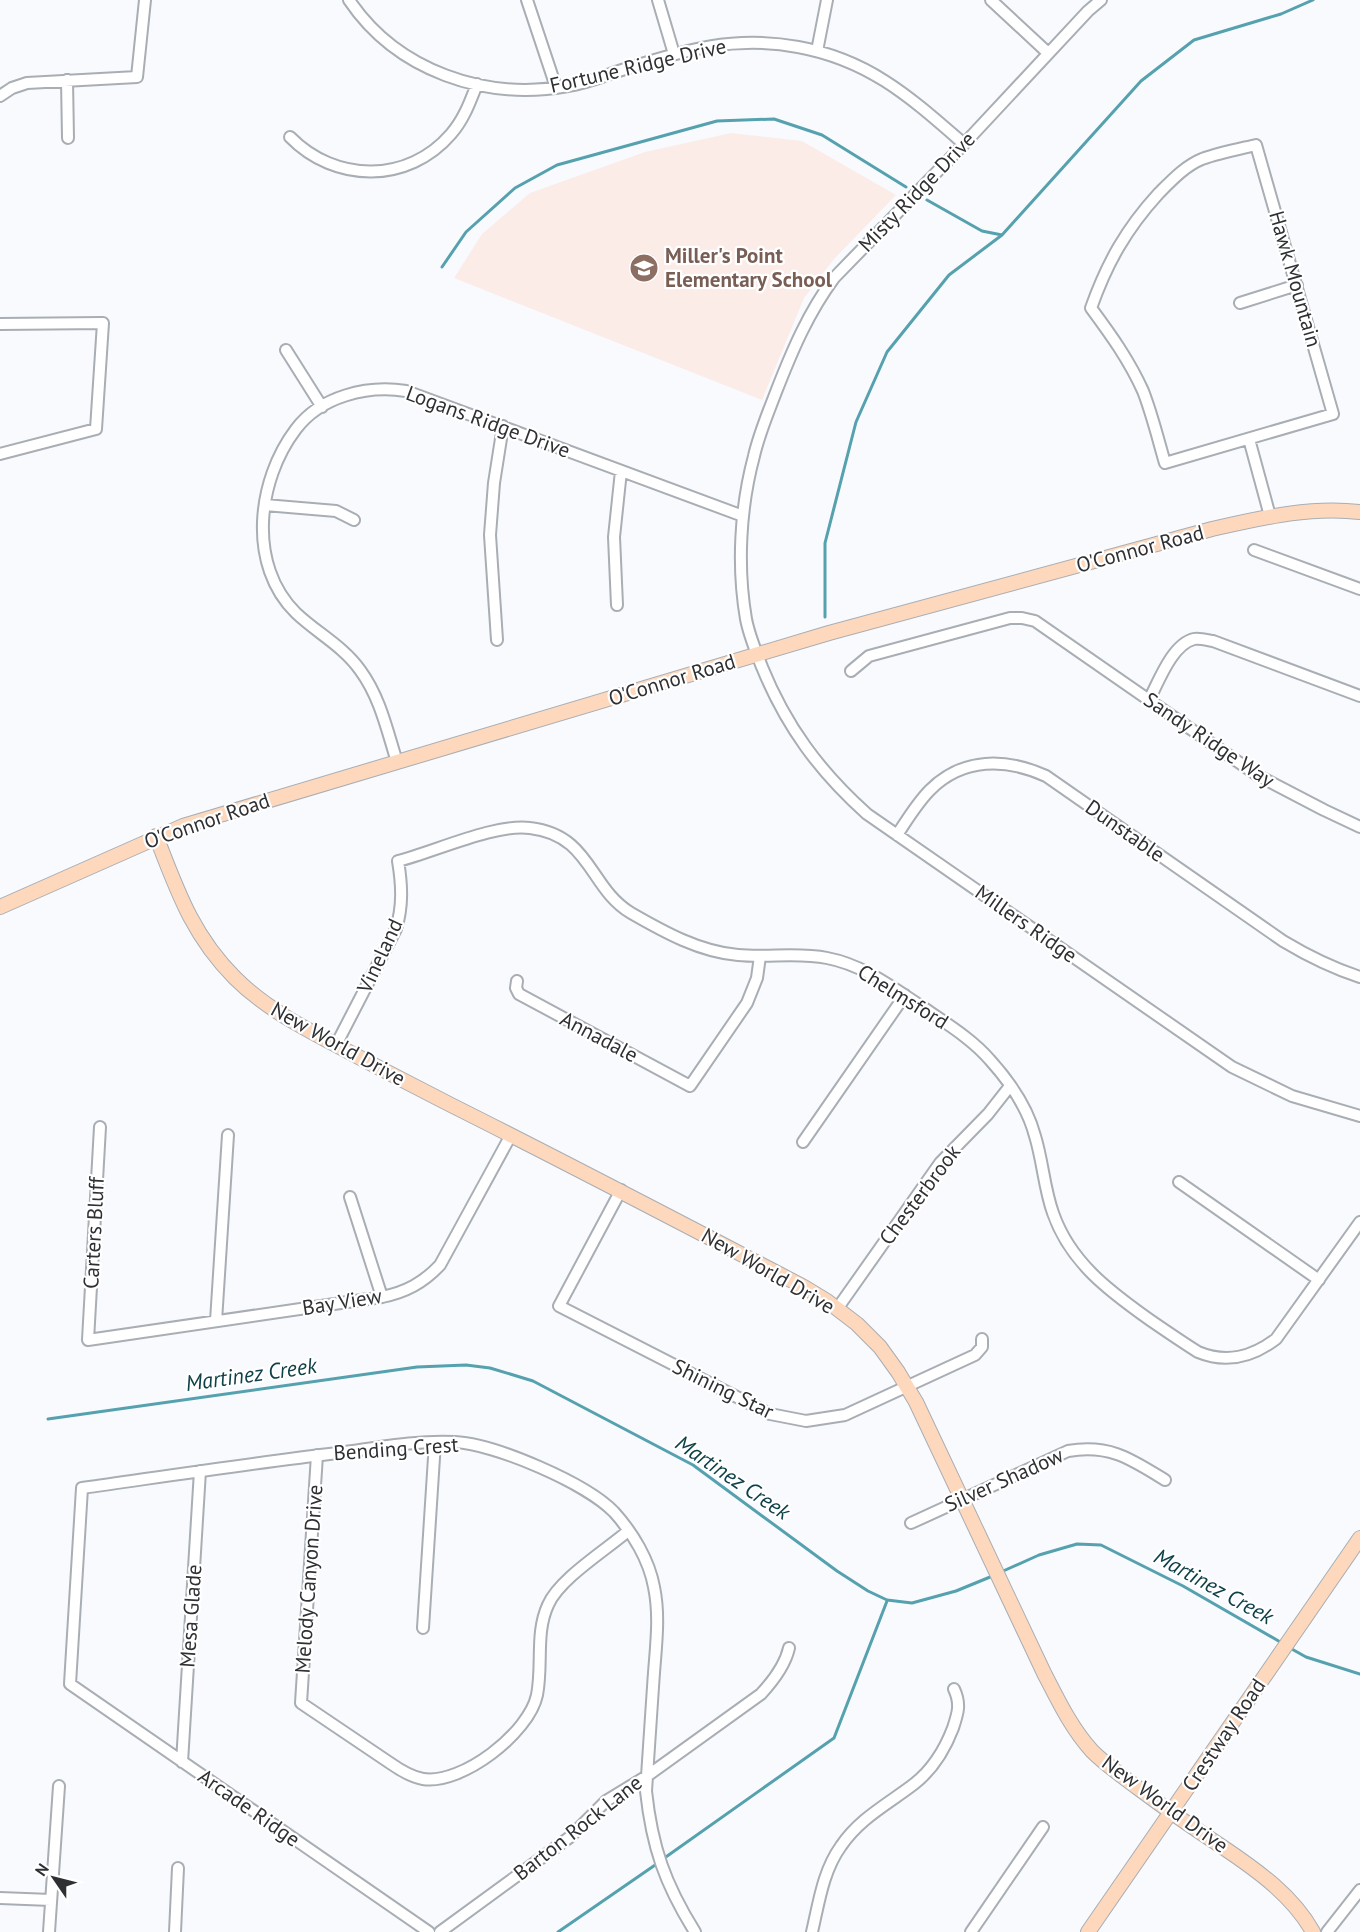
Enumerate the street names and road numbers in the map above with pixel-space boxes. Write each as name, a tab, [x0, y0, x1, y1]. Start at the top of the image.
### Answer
street label: Fortune Ridge Drive	[547, 32, 729, 99]
street label: Misty Ridge Drive	[852, 126, 981, 257]
street label: Hawk Mountain	[1263, 208, 1328, 350]
street label: Logans Ridge Drive	[402, 379, 574, 464]
street label: O'Connor Road	[1073, 518, 1207, 579]
street label: O'Connor Road	[605, 647, 739, 712]
street label: Sandy Ridge Way	[1139, 686, 1280, 793]
street label: O'Connor Road	[140, 786, 273, 855]
street label: Dunstable	[1080, 793, 1170, 868]
street label: Millers Ridge	[970, 879, 1082, 969]
street label: Vineland	[350, 914, 408, 998]
street label: Chelmsford	[853, 958, 954, 1035]
street label: New World Drive	[266, 995, 410, 1092]
street label: Annadale	[556, 1005, 643, 1068]
street label: Chesterbrook	[873, 1139, 966, 1250]
street label: Carters Bluff	[77, 1175, 110, 1290]
street label: New World Drive	[697, 1221, 840, 1320]
street label: Bay View	[300, 1282, 384, 1321]
street label: Shining Star	[668, 1352, 778, 1425]
street label: Bending Crest	[333, 1431, 459, 1466]
street label: Silver Shadow	[940, 1441, 1068, 1518]
street label: Melody Canyon Drive	[288, 1484, 329, 1674]
street label: Mesa Glade	[173, 1563, 208, 1669]
street label: Crestway Road	[1176, 1673, 1271, 1796]
street label: New World Drive	[1097, 1749, 1234, 1859]
street label: Arcade Ridge	[193, 1763, 305, 1853]
street label: Barton Rock Lane	[508, 1769, 647, 1886]

